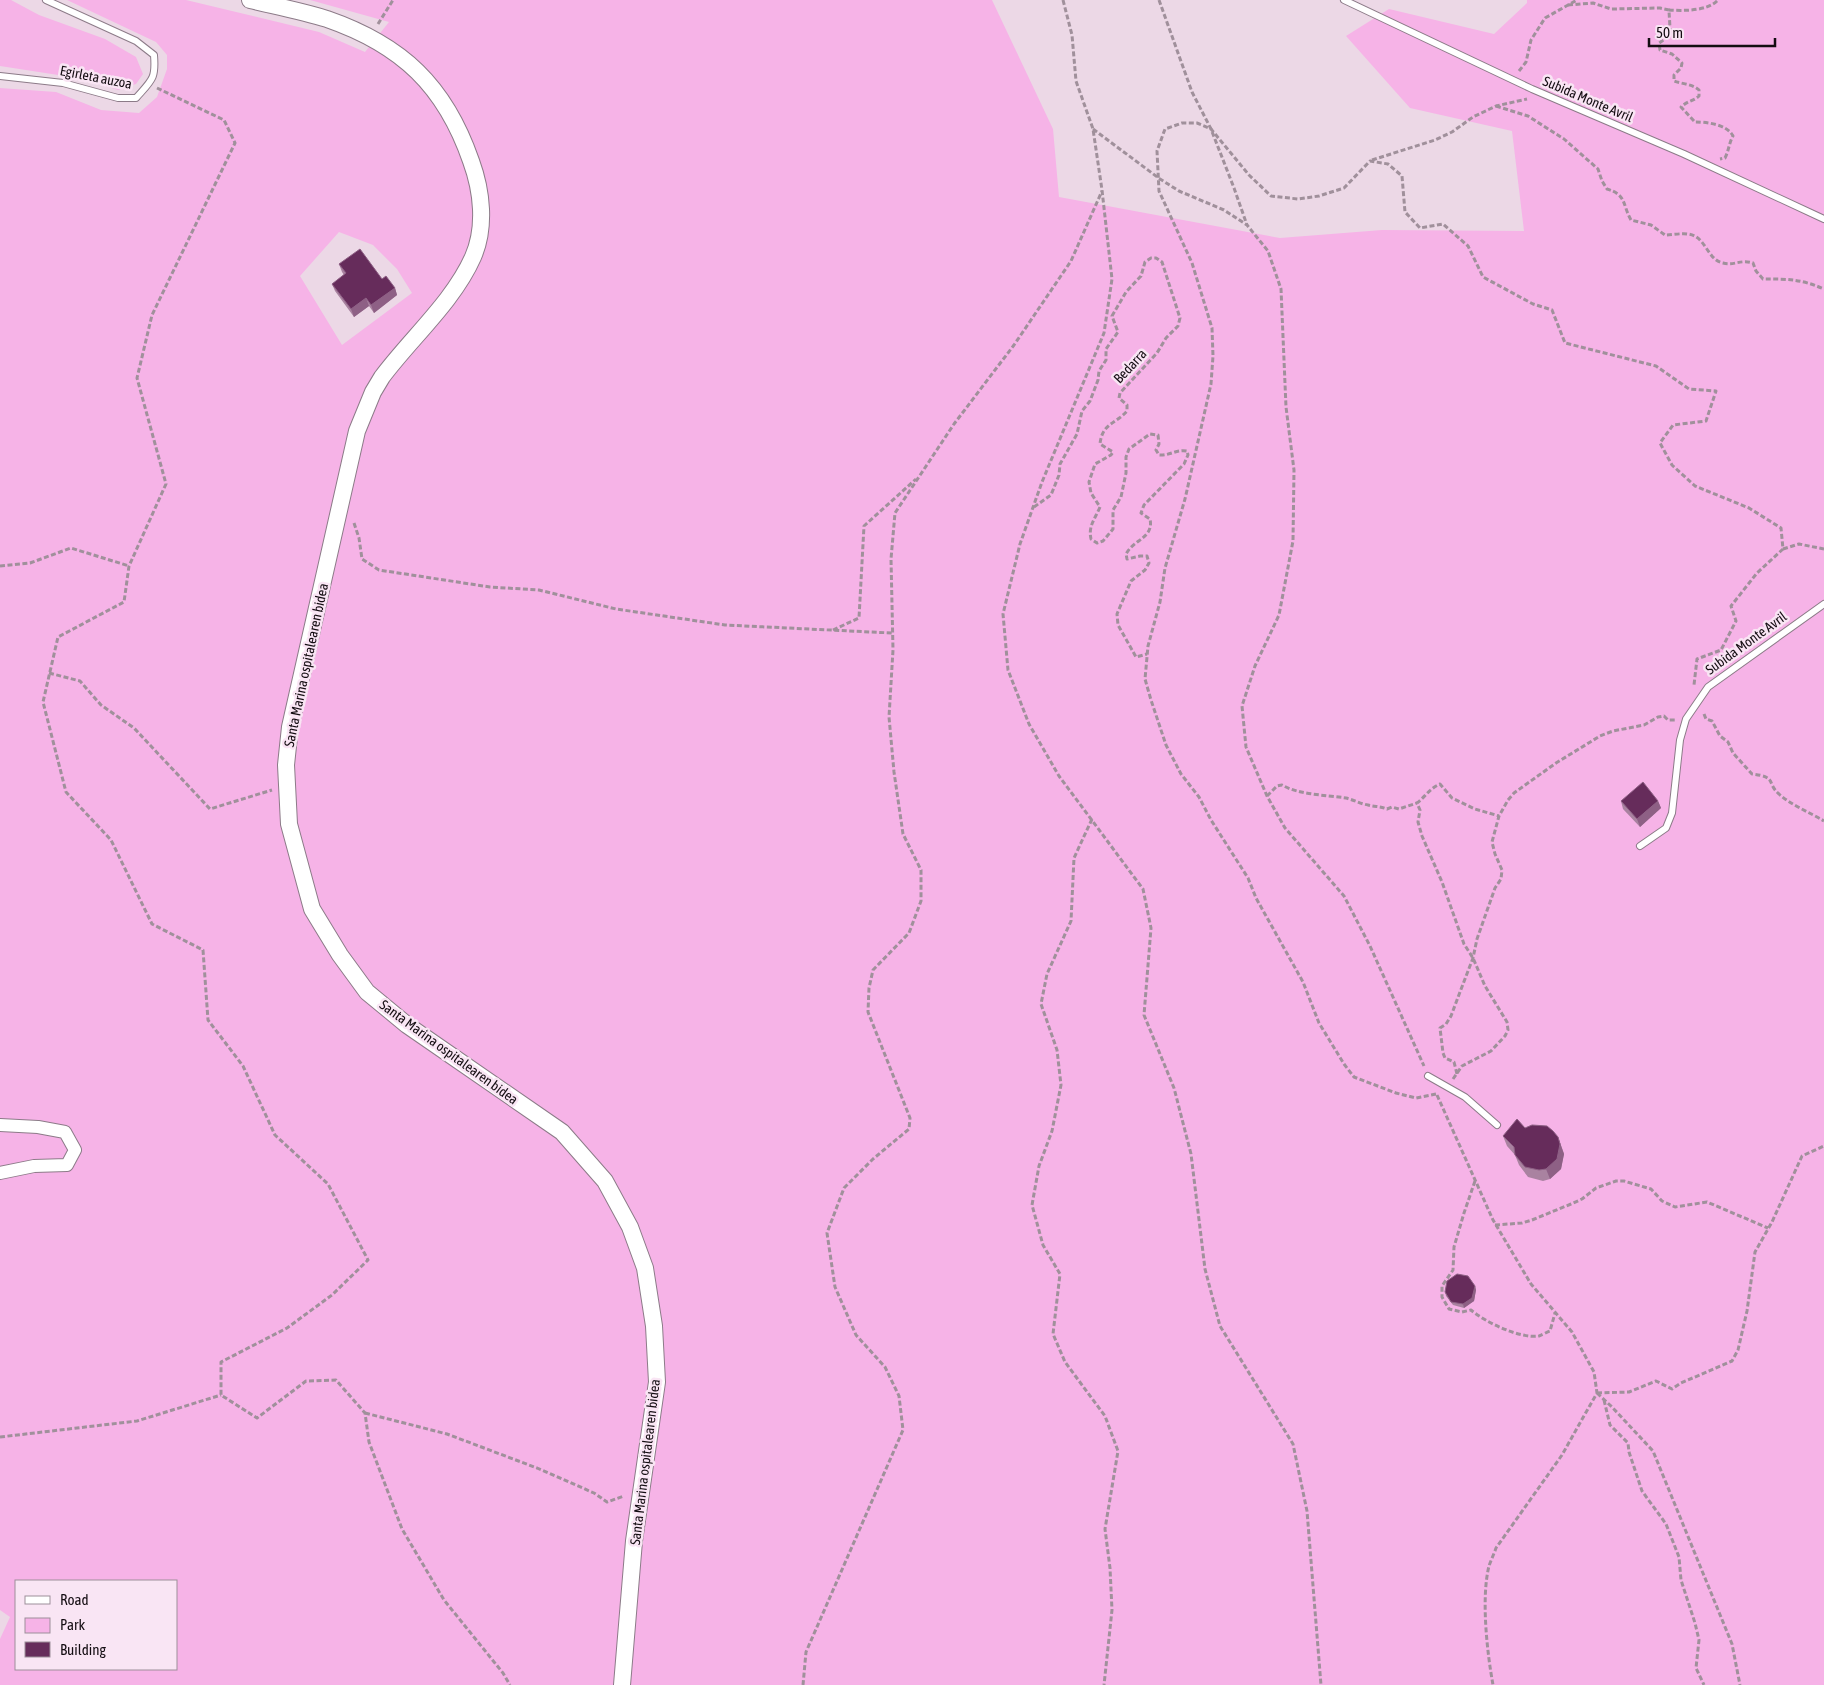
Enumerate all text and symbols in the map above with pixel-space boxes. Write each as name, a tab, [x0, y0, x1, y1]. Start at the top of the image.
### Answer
scale bar	[1649, 15, 1775, 47]
text: 50 m	[1656, 24, 1683, 41]
street label: Egirleta auzoa	[59, 62, 133, 92]
street label: Subida Monte Avril	[1541, 73, 1636, 125]
street label: Bedarra	[1110, 346, 1150, 386]
street label: Santa Marina ospitalearen bidea	[281, 582, 331, 748]
street label: Subida Monte Avril	[1702, 608, 1790, 678]
street label: Santa Marina ospitalearen bidea	[377, 996, 521, 1108]
street label: Santa Marina ospitalearen bidea	[627, 1378, 663, 1546]
legend	[15, 1580, 178, 1670]
text: Road	[60, 1591, 89, 1608]
text: Park	[60, 1616, 85, 1633]
text: Building	[60, 1641, 106, 1658]

